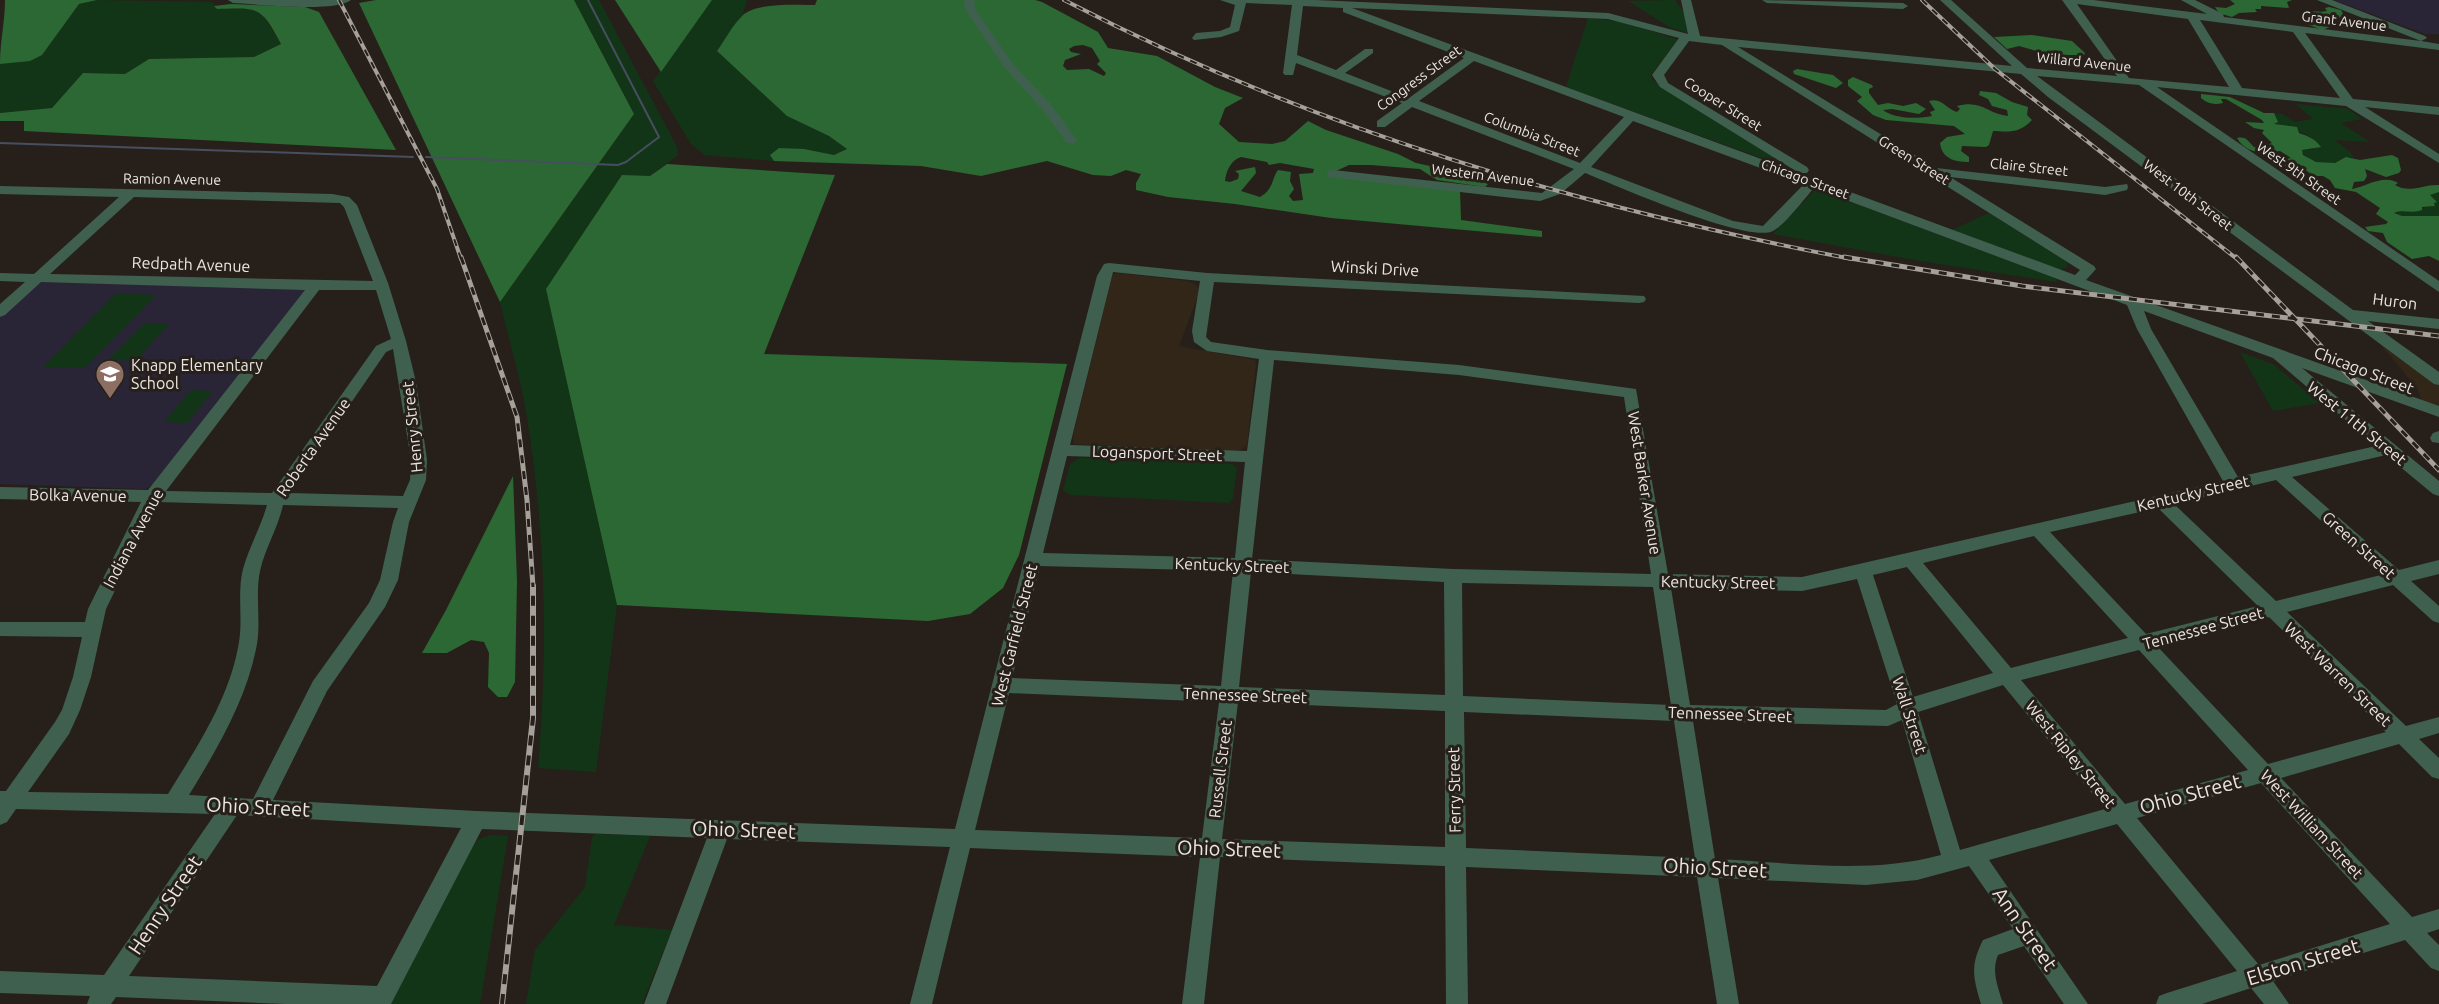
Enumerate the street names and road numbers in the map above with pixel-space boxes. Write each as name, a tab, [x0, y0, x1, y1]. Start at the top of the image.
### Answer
street label: Grant Avenue	[2301, 8, 2387, 34]
street label: Congress Street	[1374, 42, 1465, 114]
street label: Willard Avenue	[2036, 49, 2132, 75]
street label: Cooper Street	[1681, 74, 1765, 134]
street label: Columbia Street	[1482, 108, 1583, 160]
street label: Green Street	[1876, 132, 1953, 188]
street label: West 9th Street	[2254, 138, 2345, 208]
street label: Claire Street	[1989, 155, 2069, 179]
street label: Chicago Street	[1759, 156, 1852, 202]
street label: West 10th Street	[2141, 156, 2236, 234]
street label: Western Avenue	[1431, 161, 1535, 189]
street label: Ramion Avenue	[123, 170, 221, 188]
street label: Redpath Avenue	[131, 253, 251, 275]
street label: Winski Drive	[1330, 257, 1420, 279]
street label: Huron	[2372, 289, 2418, 313]
street label: Chicago Street	[2312, 343, 2417, 398]
street label: West 11th Street	[2304, 378, 2411, 469]
street label: Henry Street	[398, 380, 426, 473]
street label: Roberta Avenue	[272, 394, 354, 500]
street label: West Barker Avenue	[1625, 410, 1665, 556]
street label: Logansport Street	[1092, 442, 1223, 464]
street label: Kentucky Street	[2135, 471, 2252, 515]
street label: Bolka Avenue	[29, 485, 127, 505]
street label: Indiana Avenue	[99, 485, 167, 591]
street label: Green Street	[2319, 508, 2400, 583]
street label: Kentucky Street	[1174, 554, 1290, 576]
street label: West Garfield Street	[988, 561, 1041, 708]
street label: Kentucky Street	[1661, 572, 1776, 592]
street label: Tennessee Street	[2141, 603, 2266, 653]
street label: West Warren Street	[2281, 618, 2396, 730]
street label: Wall Street	[1889, 674, 1931, 756]
street label: Tennessee Street	[1183, 684, 1308, 706]
street label: West Ripley Street	[2022, 697, 2120, 812]
street label: Tennessee Street	[1668, 703, 1793, 725]
street label: Russell Street	[1205, 718, 1235, 819]
street label: Ferry Street	[1444, 746, 1464, 833]
street label: West William Street	[2257, 766, 2367, 883]
street label: Ohio Street	[2137, 769, 2243, 818]
street label: Ohio Street	[206, 792, 311, 821]
street label: Ohio Street	[692, 816, 796, 843]
street label: Ohio Street	[1177, 835, 1281, 862]
street label: Henry Street	[123, 851, 206, 959]
street label: Ohio Street	[1663, 853, 1768, 882]
street label: Ann Street	[1988, 883, 2063, 975]
street label: Elston Street	[2244, 933, 2362, 990]

